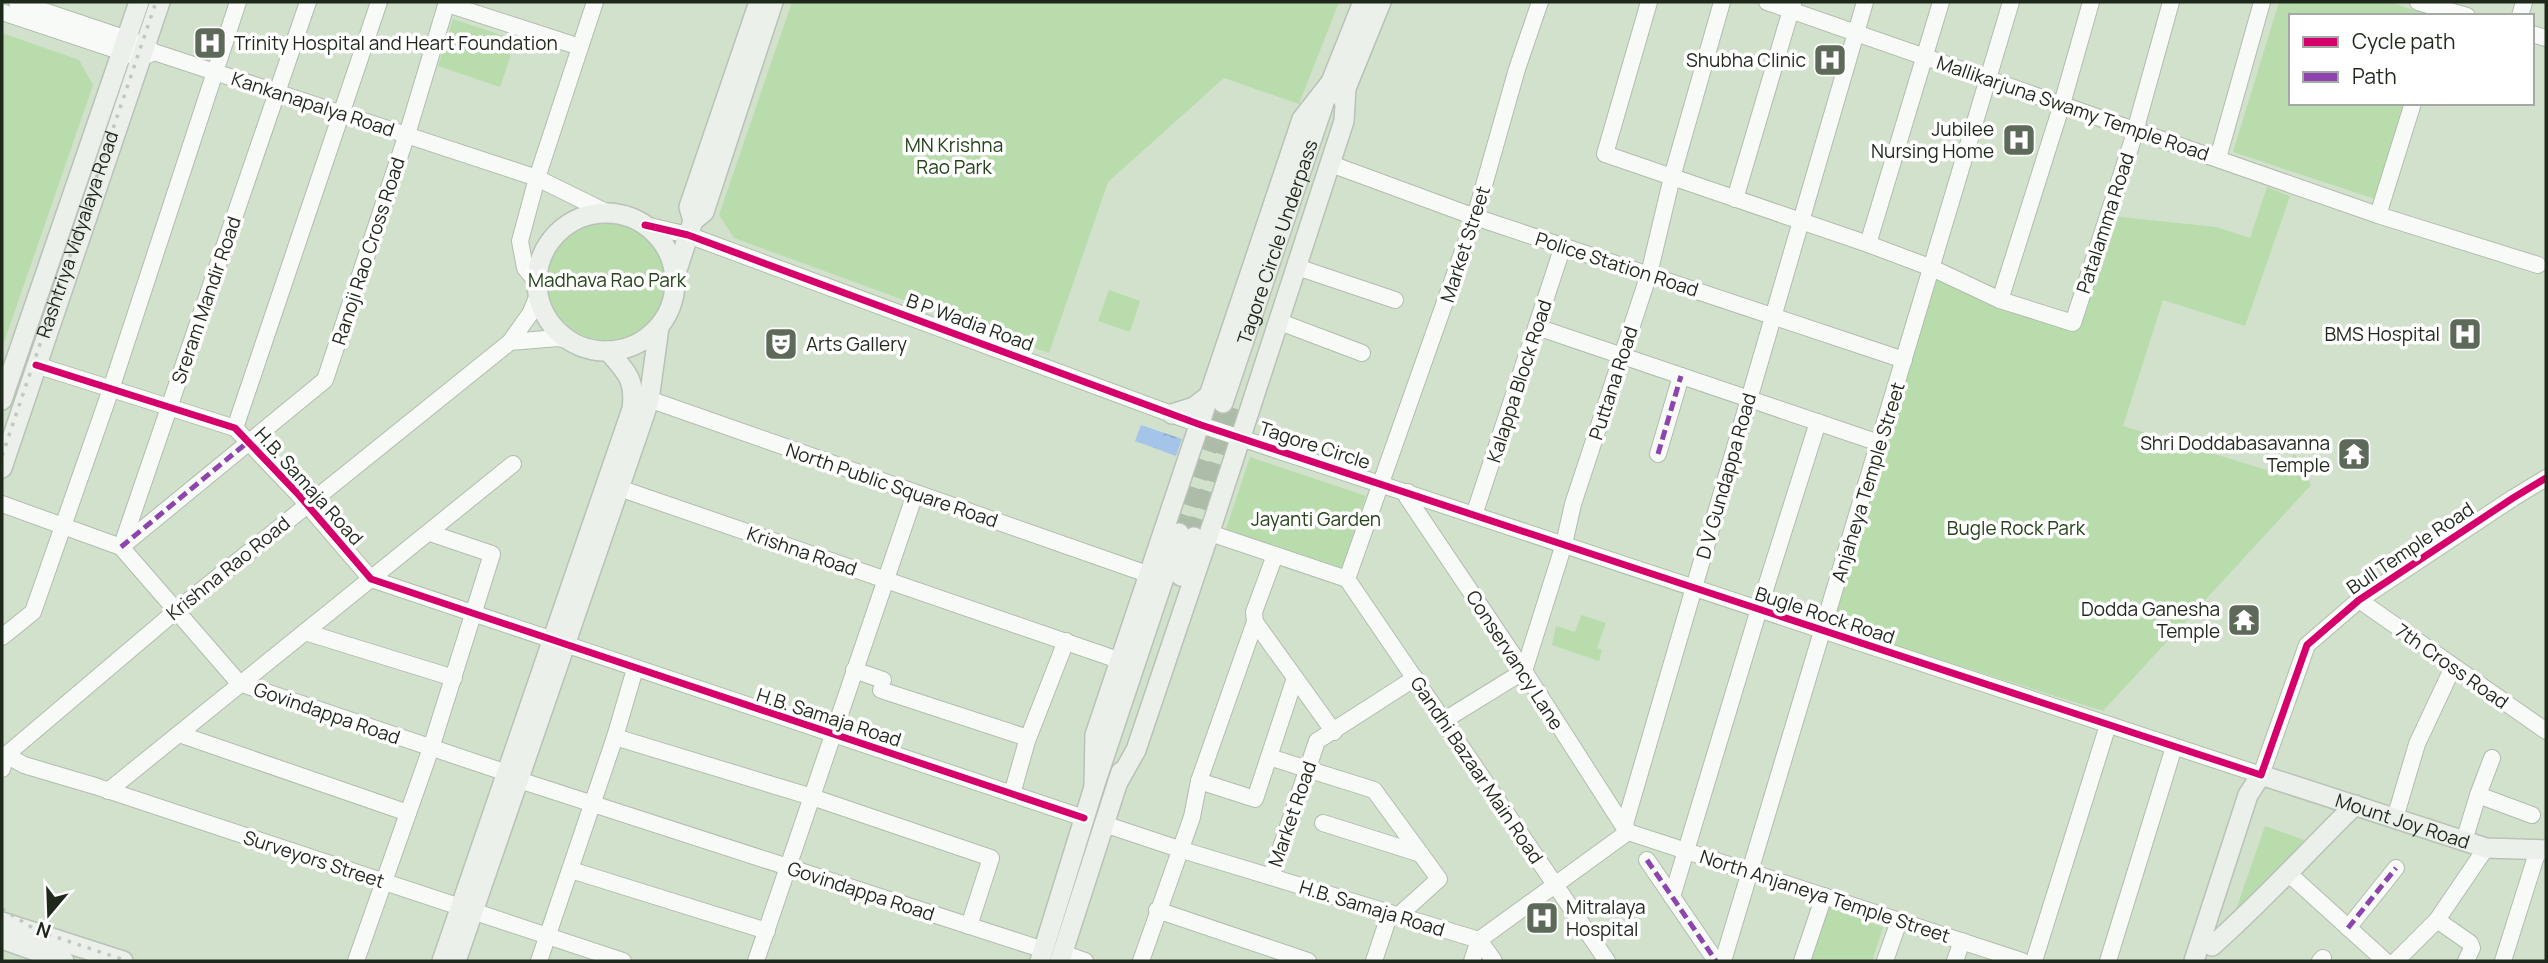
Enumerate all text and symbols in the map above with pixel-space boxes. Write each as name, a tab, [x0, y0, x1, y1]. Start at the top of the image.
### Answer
legend	[2289, 14, 2534, 105]
hospital icon: Trinity Hospital and Heart Foundation	[191, 24, 229, 62]
text: Cycle path	[2352, 27, 2455, 55]
place label: Trinity Hospital and Heart Foundation	[234, 30, 558, 56]
hospital icon: Shubha Clinic	[1811, 41, 1849, 79]
place label: Shubha Clinic	[1686, 47, 1806, 73]
street label: Mallikarjuna Swamy Temple Road	[1933, 49, 2213, 167]
text: Path	[2352, 62, 2397, 90]
street label: Kankanapalya Road	[228, 65, 398, 143]
place label: Jubilee Nursing Home	[1871, 116, 1994, 164]
hospital icon: Jubilee Nursing Home	[2000, 121, 2038, 159]
street label: Rashtriya Vidyalaya Road	[30, 127, 124, 341]
park label: MN Krishna Rao Park	[905, 132, 1003, 180]
street label: Tagore Circle Underpass	[1231, 136, 1324, 348]
street label: Patalamma Road	[2070, 149, 2140, 297]
street label: Ranoji Rao Cross Road	[325, 154, 411, 348]
street label: Market Street	[1434, 182, 1496, 306]
street label: Sreram Mandir Road	[165, 213, 247, 387]
street label: Police Station Road	[1532, 225, 1702, 303]
park label: Madhava Rao Park	[528, 267, 687, 293]
street label: B P Wadia Road	[903, 287, 1037, 357]
street label: Kalappa Block Road	[1480, 296, 1558, 466]
hospital icon: BMS Hospital	[2446, 315, 2484, 353]
place label: BMS Hospital	[2324, 321, 2440, 347]
street label: Puttana Road	[1582, 323, 1644, 443]
theatre icon: Arts Gallery	[762, 325, 800, 363]
place label: Arts Gallery	[806, 331, 907, 357]
street label: Anjaheya Temple Street	[1825, 379, 1911, 585]
street label: D V Gundappa Road	[1690, 390, 1762, 562]
street label: Tagore Circle	[1256, 415, 1374, 475]
street label: H.B. Samaja Road	[249, 421, 369, 551]
place label: Shri Doddabasavanna Temple	[2140, 430, 2330, 478]
temple icon: Shri Doddabasavanna Temple	[2335, 435, 2373, 473]
street label: North Public Square Road	[783, 437, 1001, 533]
street label: Bull Temple Road	[2341, 496, 2479, 600]
park label: Jayanti Garden	[1251, 506, 1381, 532]
street label: Krishna Rao Road	[161, 510, 295, 626]
park label: Bugle Rock Park	[1947, 515, 2086, 541]
street label: Krishna Road	[744, 520, 860, 582]
street label: Bugle Rock Road	[1752, 580, 1898, 650]
street label: Conservancy Lane	[1460, 585, 1570, 735]
place label: Dodda Ganesha Temple	[2081, 596, 2220, 644]
temple icon: Dodda Ganesha Temple	[2225, 601, 2263, 639]
street label: 7th Cross Road	[2390, 617, 2514, 715]
street label: Gandhi Bazaar Main Road	[1405, 671, 1549, 869]
street label: Govindappa Road	[250, 676, 404, 750]
street label: H.B. Samaja Road	[753, 681, 905, 753]
street label: Market Road	[1262, 758, 1322, 870]
street label: Mount Joy Road	[2332, 787, 2473, 855]
street label: Surveyors Street	[240, 824, 388, 894]
street label: North Anjaneya Temple Street	[1697, 843, 1953, 949]
street label: Govindappa Road	[784, 855, 938, 927]
street label: H.B. Samaja Road	[1296, 874, 1448, 942]
north arrow	[14, 879, 84, 949]
place label: Mitralaya Hospital	[1566, 894, 1646, 942]
hospital icon: Mitralaya Hospital	[1523, 899, 1561, 937]
text: N	[33, 916, 54, 945]

